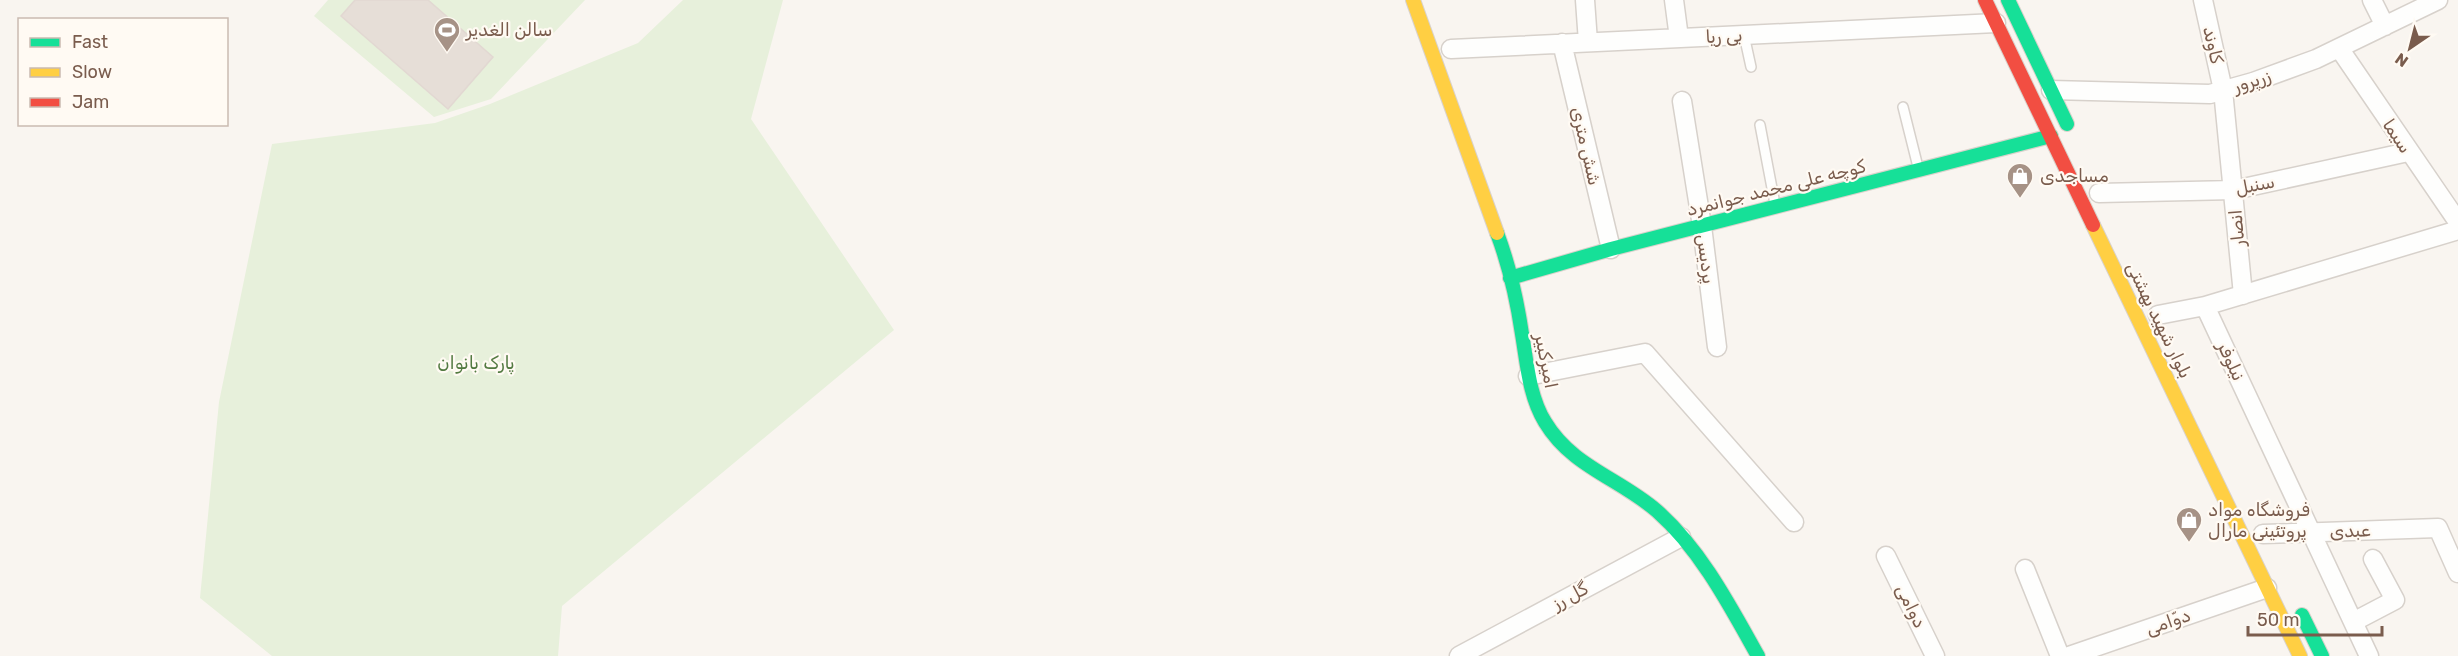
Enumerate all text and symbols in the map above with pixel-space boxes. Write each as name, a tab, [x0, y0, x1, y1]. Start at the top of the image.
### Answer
sports icon: سالن الغدیر	[432, 15, 462, 53]
legend	[18, 18, 228, 126]
north arrow	[2380, 18, 2440, 78]
place label: سالن الغدیر	[465, 19, 552, 41]
street label: بی ریا	[1705, 24, 1743, 48]
street label: کاوند	[2198, 24, 2228, 66]
text: Fast	[72, 31, 108, 53]
text: N	[2392, 49, 2412, 71]
text: Slow	[72, 61, 112, 83]
street label: زرپرور	[2229, 65, 2274, 99]
text: Jam	[72, 91, 109, 113]
street label: شش متری	[1566, 105, 1606, 187]
street label: سیما	[2378, 115, 2416, 157]
street label: کوچه علی محمد جوانمرد	[1684, 155, 1868, 221]
shop icon: مساجدی	[2005, 161, 2035, 199]
place label: مساجدی	[2040, 165, 2109, 187]
street label: سنبل	[2233, 170, 2277, 200]
street label: انصار	[2224, 209, 2250, 248]
street label: پردیس	[1691, 233, 1720, 285]
street label: بلوار شهید بهشتی	[2121, 258, 2197, 382]
street label: امیرکبیر	[1530, 331, 1562, 390]
street label: نیلوفر	[2212, 337, 2250, 384]
park label: پارک بانوان	[437, 352, 515, 375]
place label: فروشگاه مواد پروتئینی مارال	[2208, 499, 2310, 543]
shop icon: فروشگاه مواد پروتئینی مارال	[2174, 505, 2204, 543]
street label: عبدی	[2329, 519, 2371, 543]
street label: گل رز	[1547, 577, 1592, 615]
street label: دوامی	[1891, 581, 1931, 631]
scale bar	[2248, 599, 2382, 637]
street label: دوّامی	[2143, 604, 2193, 640]
text: 50 m	[2257, 609, 2300, 631]

